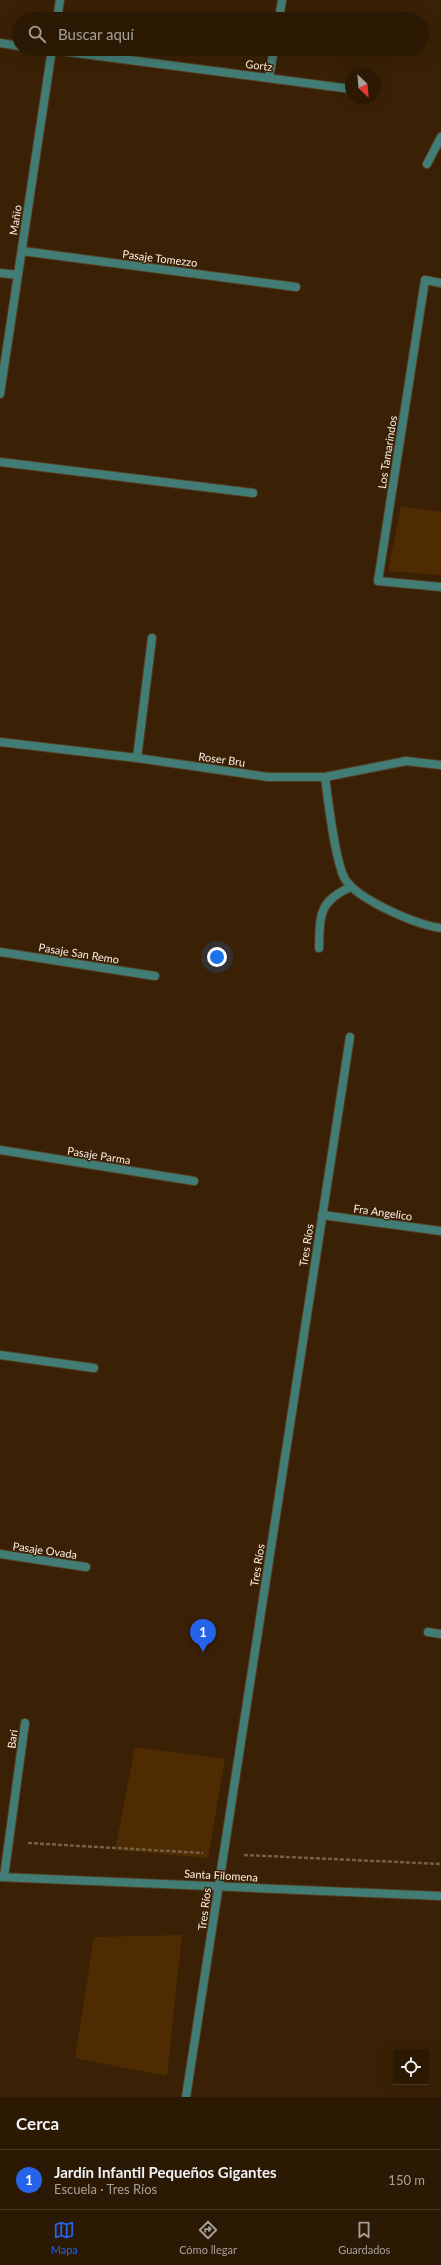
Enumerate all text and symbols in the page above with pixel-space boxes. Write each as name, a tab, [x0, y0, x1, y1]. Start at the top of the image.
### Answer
search box	[12, 12, 429, 56]
icon: search	[26, 23, 48, 45]
text: Buscar aquí	[58, 25, 134, 43]
street label: Gortz	[245, 57, 273, 73]
north arrow	[345, 68, 381, 104]
street label: Mañio	[6, 204, 24, 236]
street label: Pasaje Tomezzo	[122, 247, 198, 269]
street label: Los Tamarindos	[375, 414, 399, 490]
street label: Roser Bru	[198, 749, 246, 769]
street label: Pasaje San Remo	[38, 940, 120, 966]
your location	[207, 947, 227, 967]
street label: Pasaje Parma	[66, 1144, 132, 1166]
street label: Fra Angelico	[353, 1201, 413, 1223]
street label: Tres Ríos	[296, 1223, 316, 1267]
street label: Pasaje Ovada	[12, 1539, 78, 1561]
street label: Tres Ríos	[247, 1543, 267, 1587]
pin: 1	[190, 1619, 216, 1652]
street label: Bari	[4, 1728, 20, 1749]
street label: Santa Filomena	[184, 1867, 258, 1883]
street label: Tres Ríos	[195, 1887, 213, 1931]
map controls	[393, 2049, 429, 2085]
button: locate	[393, 2049, 429, 2085]
text: Cerca	[16, 2113, 59, 2134]
text: Jardín Infantil Pequeños Gigantes	[54, 2163, 277, 2181]
text: 1	[25, 2172, 33, 2188]
text: 150 m	[388, 2172, 425, 2188]
text: Escuela · Tres Ríos	[54, 2181, 157, 2197]
tab: Mapa	[51, 2219, 78, 2256]
tab: Cómo llegar	[179, 2219, 237, 2256]
tab: Guardados	[338, 2219, 390, 2256]

